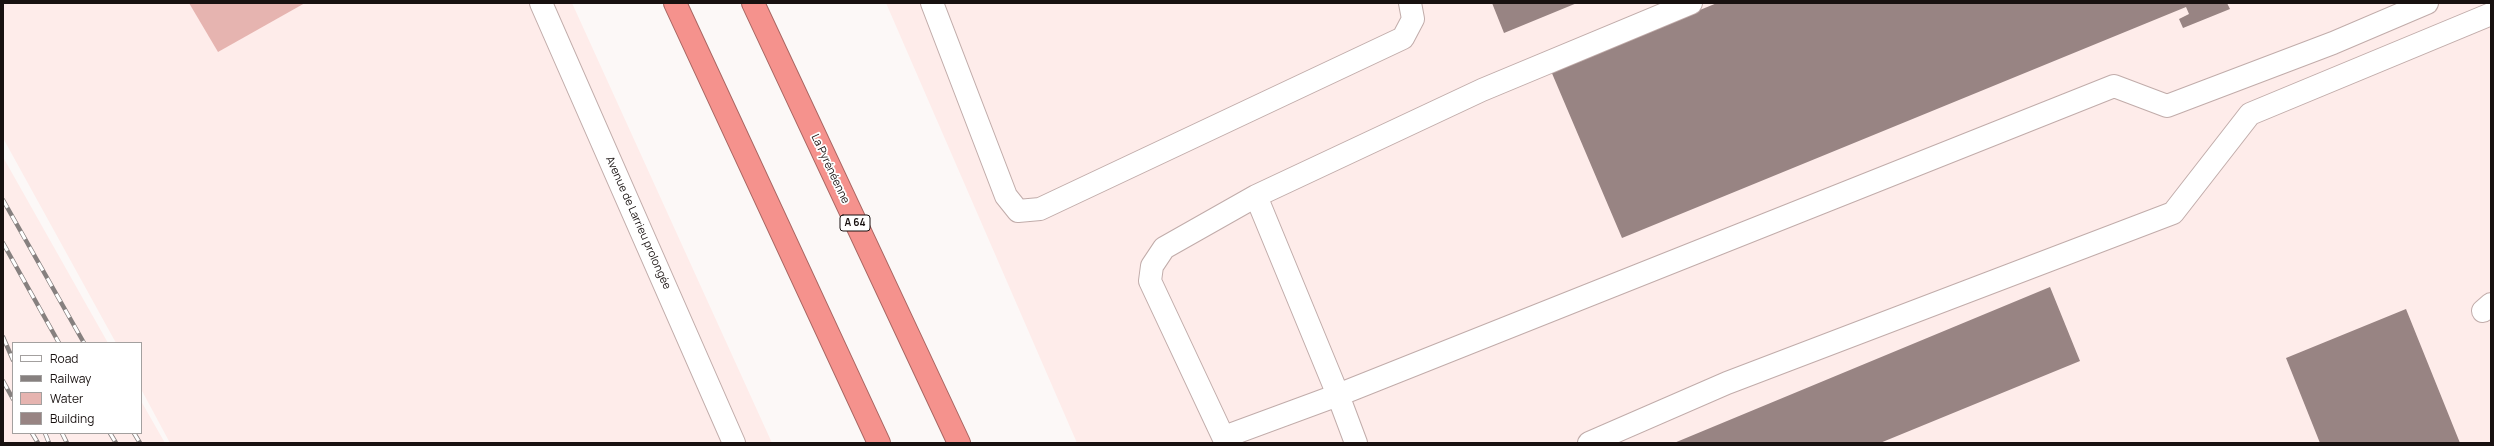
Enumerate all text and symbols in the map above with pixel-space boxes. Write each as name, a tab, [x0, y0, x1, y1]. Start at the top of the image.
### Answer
street label: La Pyrénéenne	[808, 132, 852, 206]
street label: Avenue de Larrieu prolongée	[603, 154, 673, 292]
road number: A 64	[840, 215, 870, 231]
legend	[12, 342, 142, 434]
text: Road	[50, 350, 78, 367]
text: Railway	[50, 370, 91, 387]
text: Water	[50, 390, 83, 407]
text: Building	[50, 410, 94, 427]

